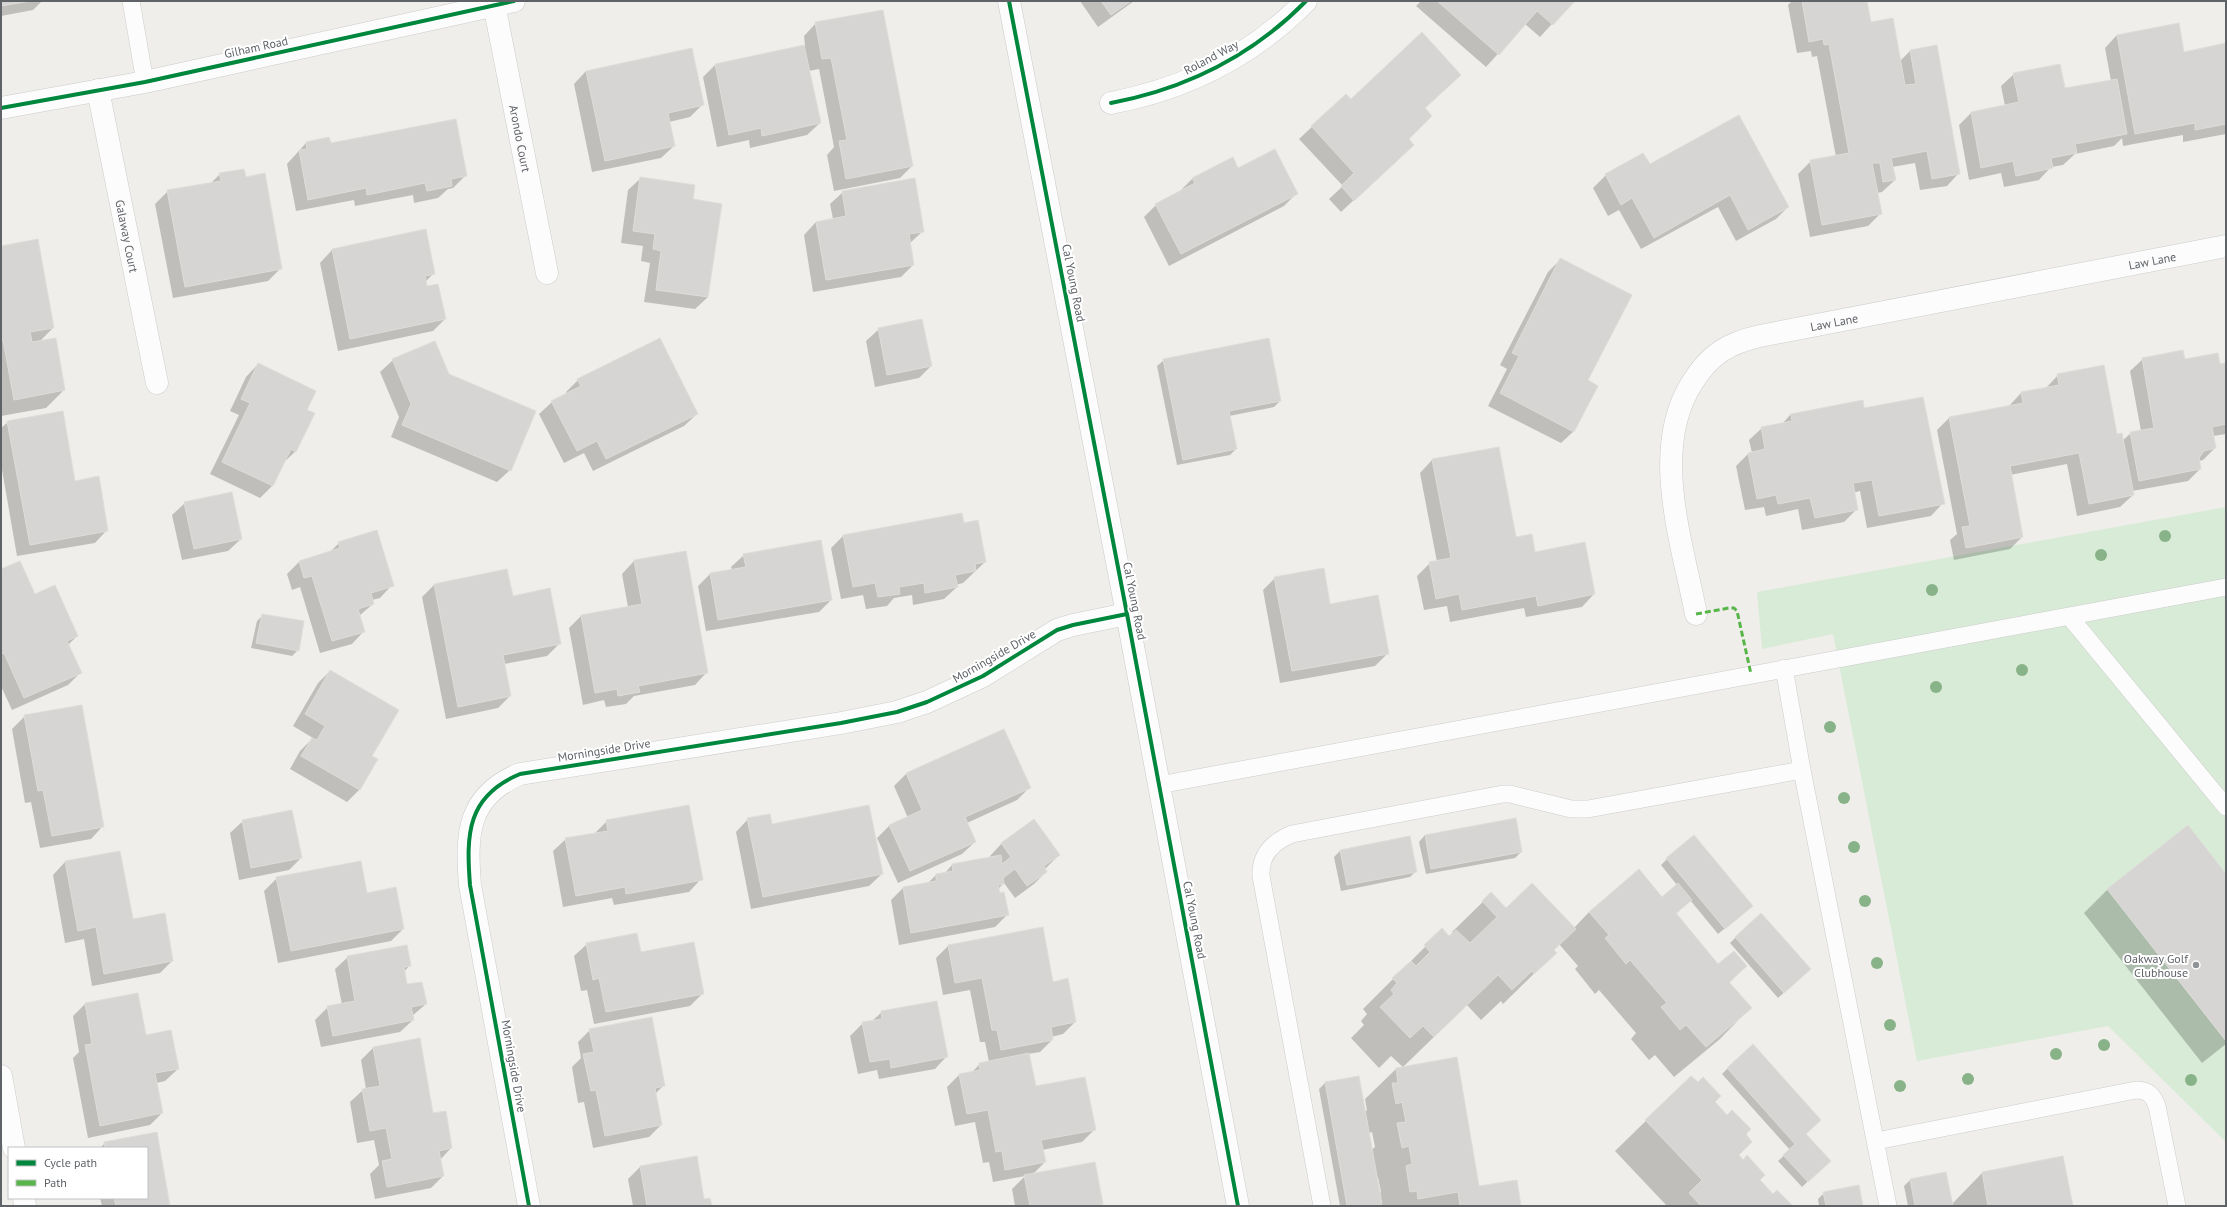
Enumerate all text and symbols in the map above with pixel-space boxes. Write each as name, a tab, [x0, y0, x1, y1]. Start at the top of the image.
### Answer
street label: Gilham Road	[223, 33, 289, 61]
street label: Roland Way	[1181, 36, 1241, 78]
street label: Arondo Court	[507, 104, 534, 173]
street label: Galaway Court	[113, 198, 142, 274]
street label: Cal Young Road	[1059, 243, 1089, 323]
street label: Law Lane	[2127, 248, 2177, 272]
street label: Law Lane	[1809, 310, 1859, 334]
street label: Cal Young Road	[1120, 561, 1150, 641]
street label: Morningside Drive	[950, 626, 1038, 686]
street label: Morningside Drive	[557, 735, 651, 765]
street label: Cal Young Road	[1180, 880, 1210, 960]
place label: Oakway Golf Clubhouse	[2124, 951, 2189, 980]
marker: Oakway Golf Clubhouse	[2191, 960, 2201, 970]
street label: Morningside Drive	[498, 1019, 530, 1113]
legend	[8, 1147, 148, 1199]
text: Cycle path	[44, 1155, 97, 1170]
text: Path	[44, 1175, 67, 1190]

